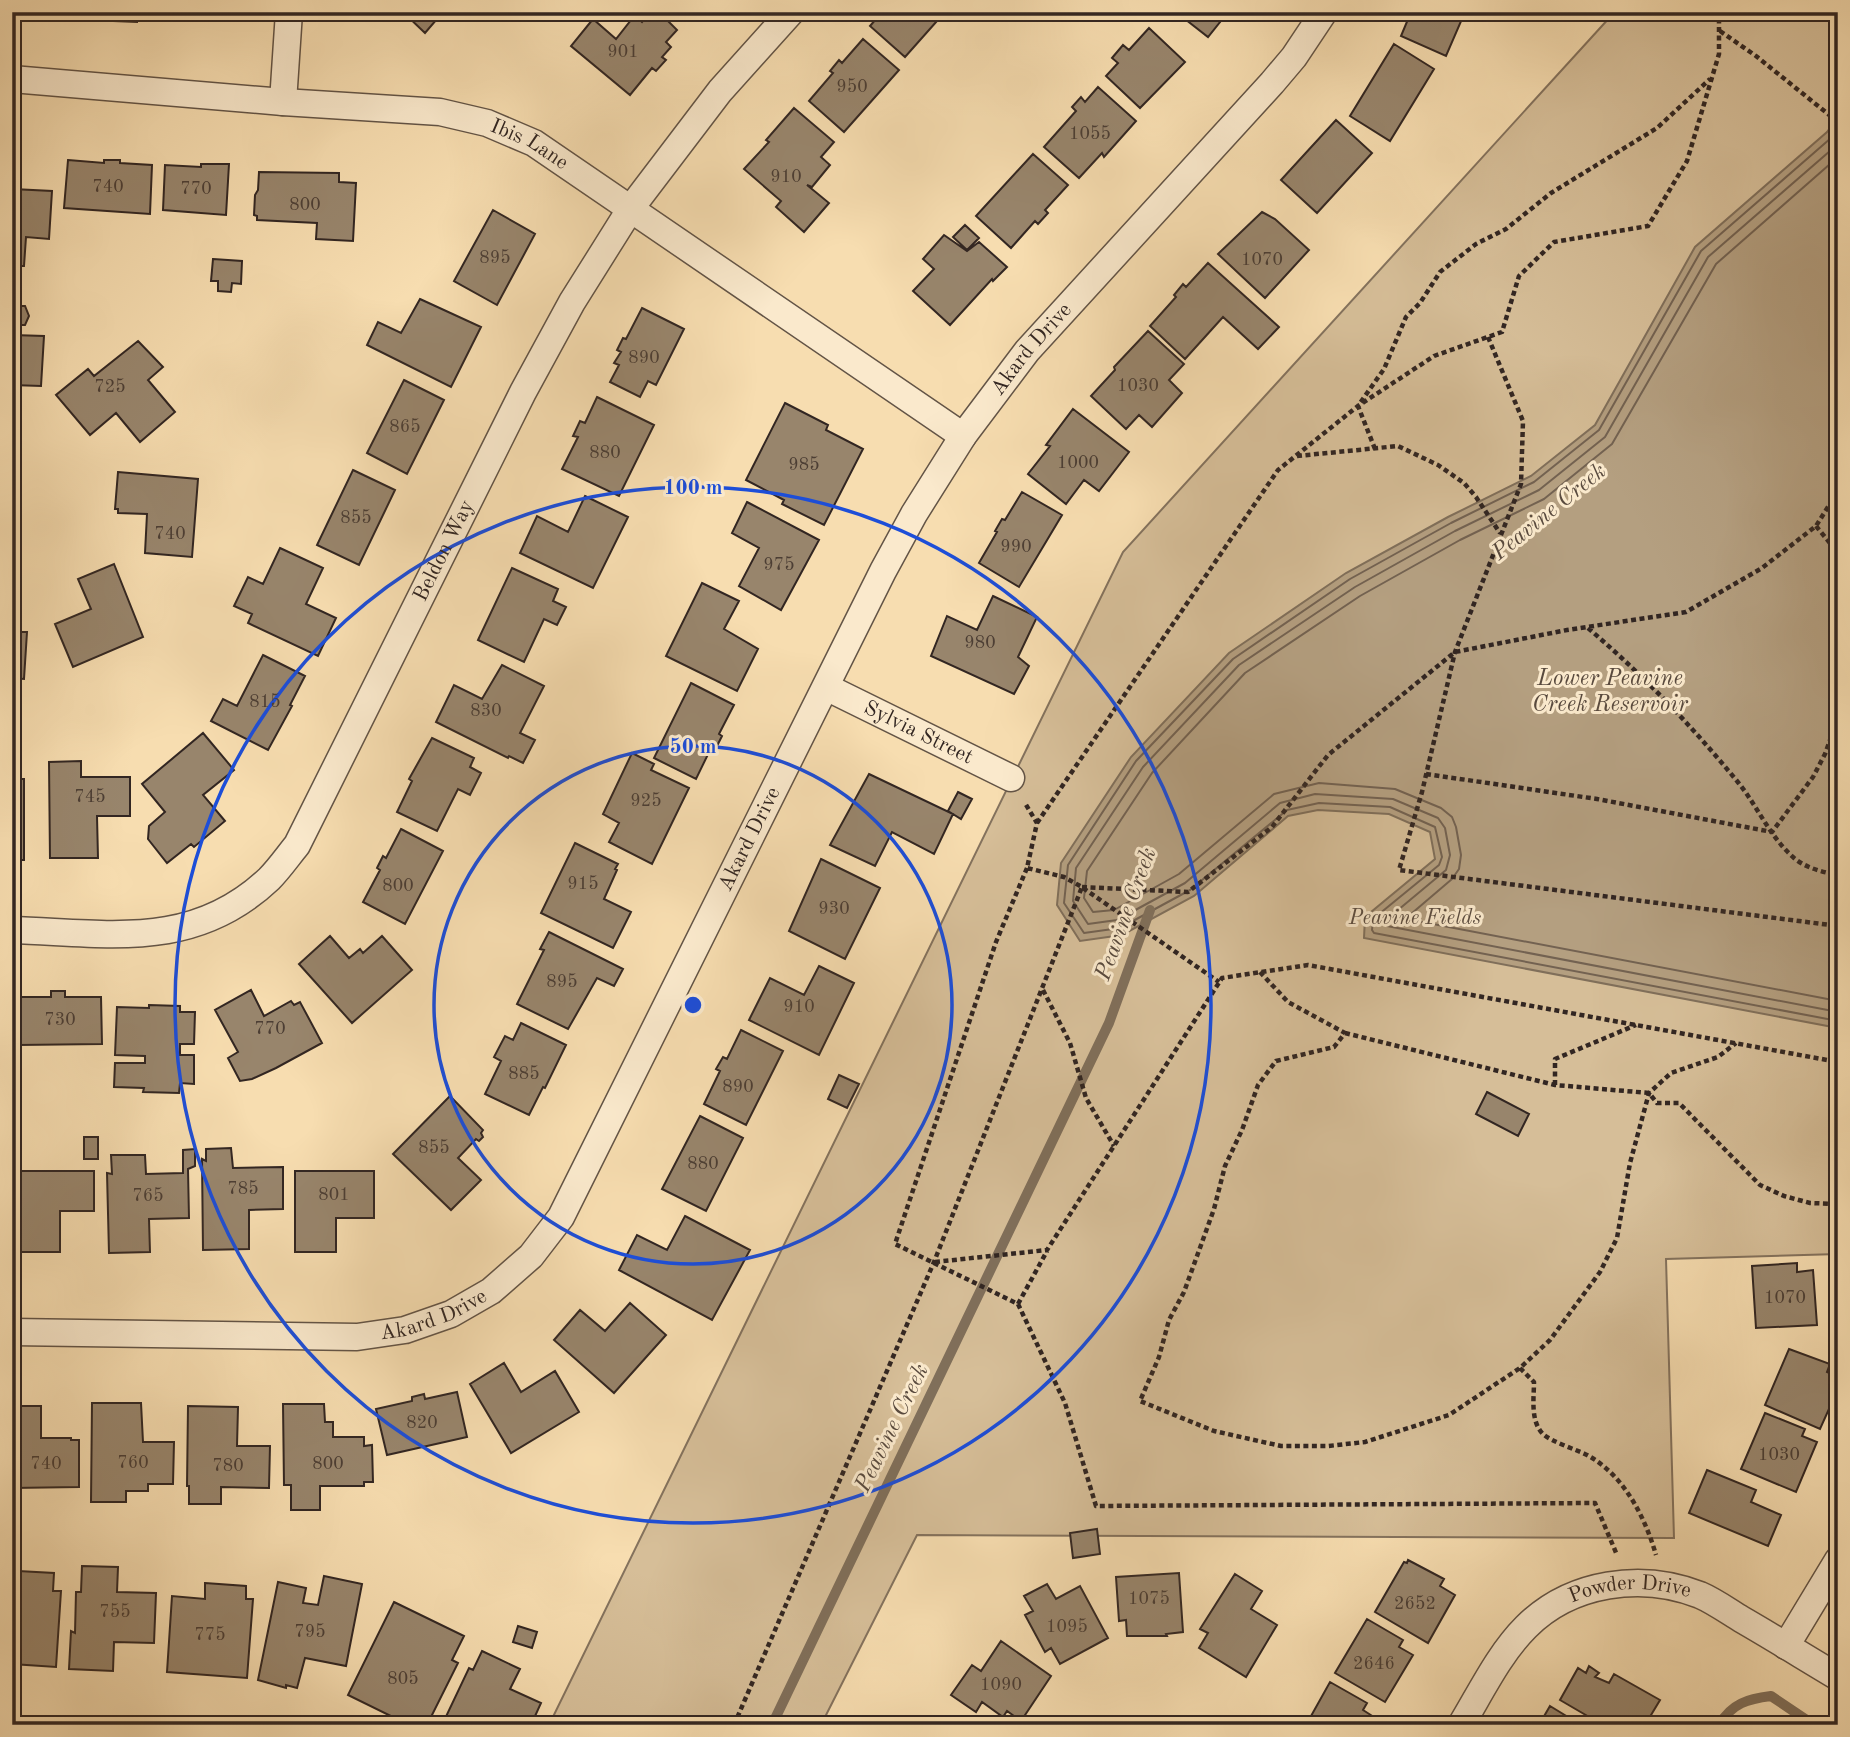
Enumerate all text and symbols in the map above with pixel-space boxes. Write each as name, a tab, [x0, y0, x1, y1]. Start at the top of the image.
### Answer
house number: 901	[607, 43, 639, 61]
house number: 950	[836, 78, 868, 96]
street label: Ibis Lane	[487, 115, 572, 174]
house number: 1055	[1069, 125, 1111, 143]
house number: 910	[770, 168, 802, 186]
house number: 740	[92, 178, 124, 196]
house number: 770	[180, 180, 212, 198]
house number: 800	[289, 196, 321, 214]
house number: 895	[479, 249, 511, 267]
house number: 1070	[1241, 251, 1283, 269]
street label: Akard Drive	[987, 299, 1076, 399]
house number: 890	[628, 349, 660, 367]
house number: 1030	[1117, 377, 1159, 395]
house number: 725	[94, 378, 126, 396]
house number: 865	[389, 418, 421, 436]
house number: 880	[589, 444, 621, 462]
house number: 1000	[1057, 454, 1099, 472]
house number: 985	[788, 456, 820, 474]
water label: Peavine Creek	[1487, 459, 1610, 565]
text: 100 m	[663, 478, 723, 499]
street label: Beldon Way	[410, 497, 478, 605]
house number: 855	[340, 509, 372, 527]
house number: 740	[154, 525, 186, 543]
house number: 990	[1000, 538, 1032, 556]
house number: 975	[763, 556, 795, 574]
house number: 980	[964, 634, 996, 652]
water label: Lower Peavine Creek Reservoir	[1532, 667, 1689, 716]
house number: 815	[249, 693, 281, 711]
street label: Sylvia Street	[861, 697, 976, 768]
house number: 830	[470, 702, 502, 720]
text: 50 m	[669, 737, 717, 758]
street label: Akard Drive	[715, 784, 784, 894]
house number: 745	[74, 788, 106, 806]
house number: 925	[630, 792, 662, 810]
water label: Peavine Creek	[1091, 845, 1161, 984]
house number: 915	[567, 875, 599, 893]
house number: 800	[382, 877, 414, 895]
house number: 930	[818, 900, 850, 918]
park label: Peavine Fields	[1348, 908, 1481, 929]
house number: 895	[546, 973, 578, 991]
centre of rings	[681, 993, 705, 1017]
house number: 910	[783, 998, 815, 1016]
house number: 730	[44, 1011, 76, 1029]
house number: 770	[254, 1020, 286, 1038]
house number: 885	[508, 1065, 540, 1083]
house number: 890	[722, 1078, 754, 1096]
house number: 855	[418, 1139, 450, 1157]
house number: 880	[687, 1155, 719, 1173]
house number: 785	[227, 1180, 259, 1198]
house number: 801	[318, 1186, 350, 1204]
house number: 765	[132, 1187, 164, 1205]
street label: Akard Drive	[379, 1285, 490, 1344]
house number: 1070	[1764, 1289, 1806, 1307]
water label: Peavine Creek	[851, 1360, 933, 1497]
house number: 820	[406, 1414, 438, 1432]
house number: 1030	[1758, 1446, 1800, 1464]
house number: 760	[117, 1454, 149, 1472]
house number: 740	[30, 1455, 62, 1473]
house number: 800	[312, 1455, 344, 1473]
house number: 780	[212, 1457, 244, 1475]
street label: Powder Drive	[1566, 1572, 1694, 1607]
house number: 1075	[1128, 1590, 1170, 1608]
house number: 2652	[1394, 1595, 1436, 1613]
house number: 755	[99, 1603, 131, 1621]
house number: 1095	[1046, 1618, 1088, 1636]
house number: 795	[294, 1623, 326, 1641]
house number: 775	[194, 1626, 226, 1644]
house number: 2646	[1353, 1655, 1395, 1673]
house number: 805	[387, 1670, 419, 1688]
house number: 1090	[980, 1676, 1022, 1694]

